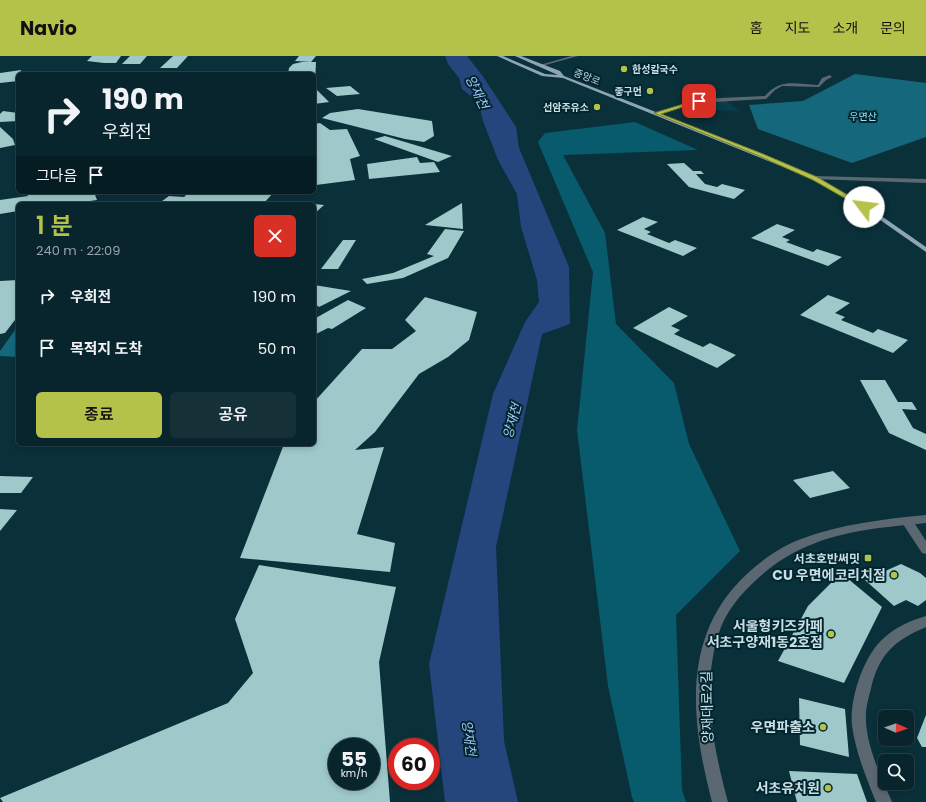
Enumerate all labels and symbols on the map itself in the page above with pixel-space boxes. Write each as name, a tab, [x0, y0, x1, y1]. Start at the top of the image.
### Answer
place label: 한성칼국수	[632, 62, 678, 77]
marker: 한성칼국수	[619, 64, 629, 74]
street label: 중앙로	[571, 65, 603, 89]
water label: 양재천	[461, 72, 494, 113]
place label: 좋구먼	[614, 84, 642, 99]
pin	[682, 84, 716, 118]
marker: 좋구먼	[645, 86, 655, 96]
place label: 선암주유소	[543, 100, 589, 115]
marker: 선암주유소	[592, 102, 602, 112]
park label: 우면산	[849, 109, 877, 124]
position arrow	[843, 186, 885, 228]
water label: 양재천	[498, 400, 526, 441]
place label: 서초호반써밋	[794, 550, 860, 567]
marker: 서초호반써밋	[863, 553, 873, 563]
place label: CU 우면에코리치점	[772, 565, 886, 585]
marker: CU 우면에코리치점	[889, 570, 899, 580]
place label: 서울형키즈카페 서초구양재1동2호점	[707, 616, 823, 652]
marker: 서울형키즈카페 서초구양재1동2호점	[826, 629, 836, 639]
street label: 양재대로2길	[696, 671, 718, 743]
north arrow	[878, 710, 914, 746]
place label: 우면파출소	[751, 717, 815, 737]
water label: 양재천	[457, 719, 481, 758]
marker: 우면파출소	[818, 722, 828, 732]
speed limit sign: 60	[388, 738, 440, 790]
place label: 서초유치원	[756, 778, 820, 798]
marker: 서초유치원	[823, 783, 833, 793]

